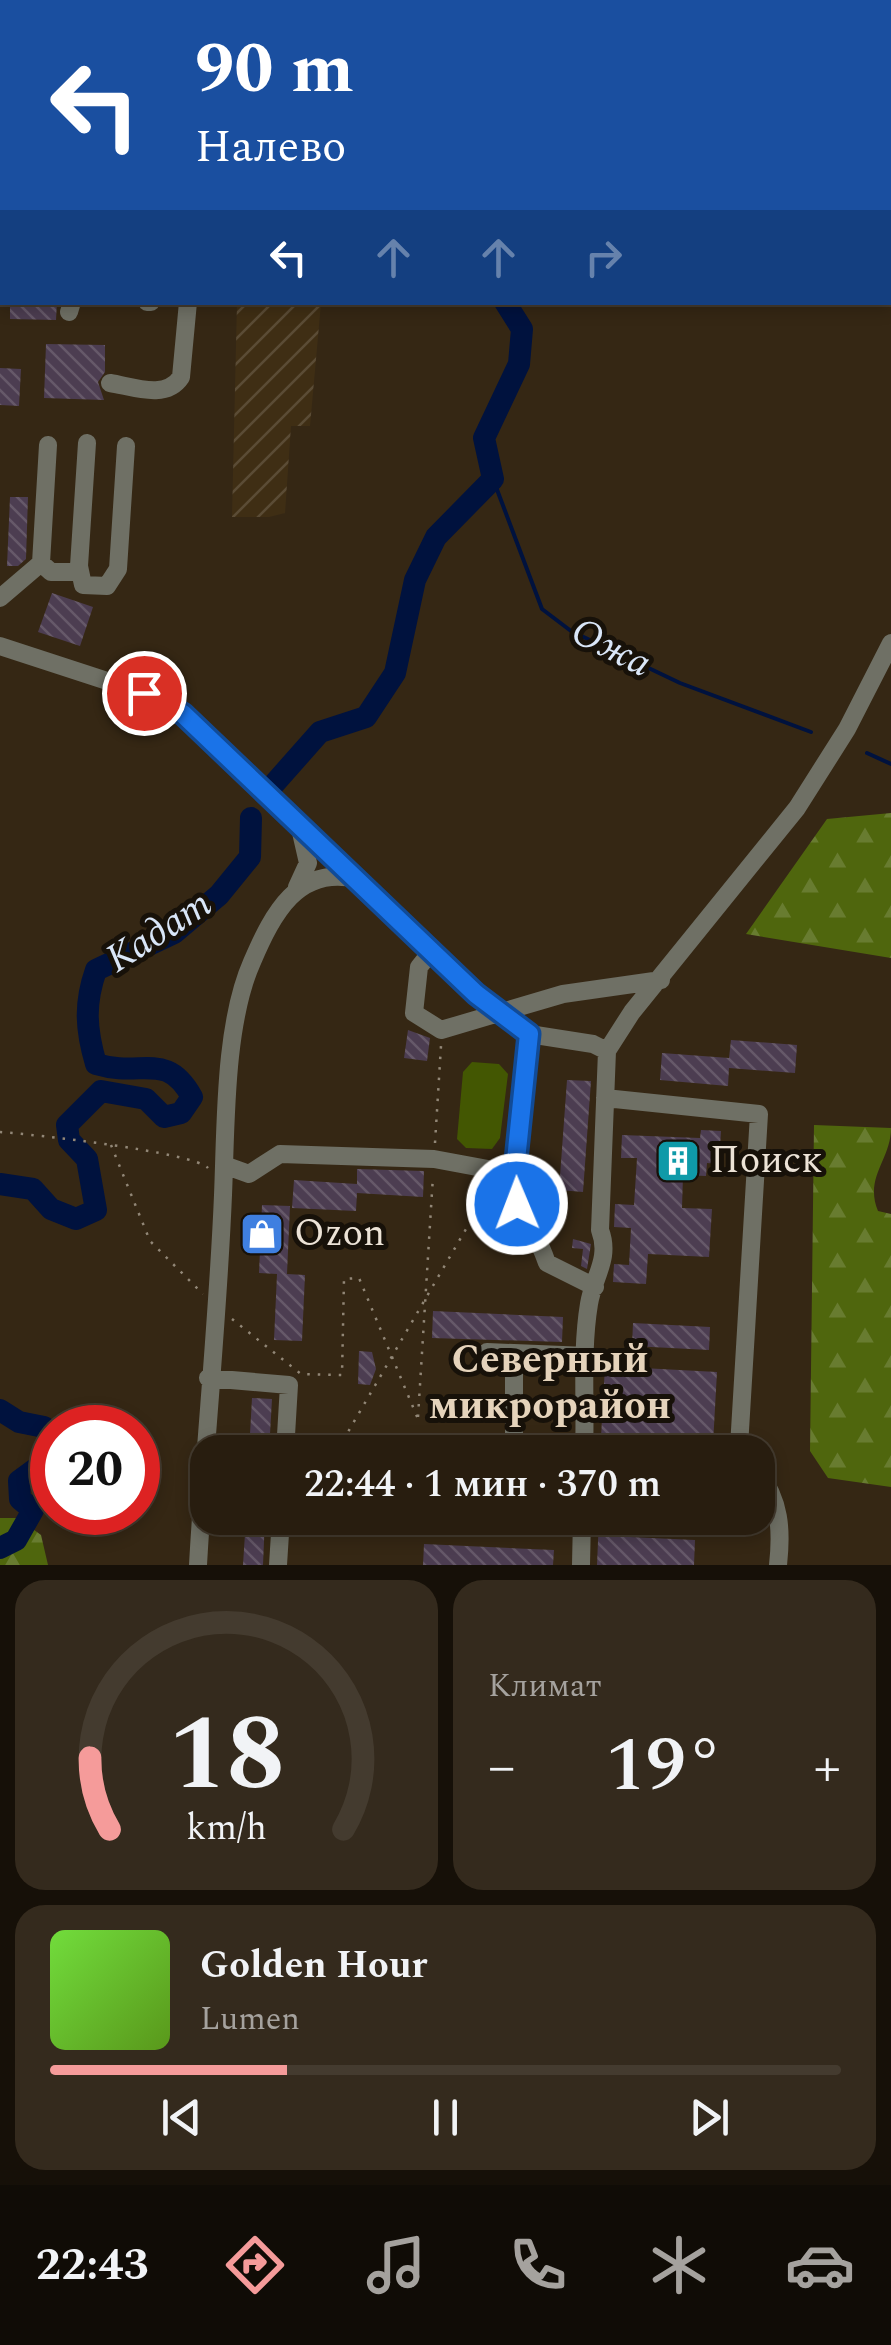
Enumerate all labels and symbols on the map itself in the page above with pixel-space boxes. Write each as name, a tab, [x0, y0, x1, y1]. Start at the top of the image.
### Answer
water label: Ожа	[560, 602, 662, 694]
pin	[102, 651, 187, 736]
water label: Кадат	[94, 875, 224, 989]
place label: Поиск	[710, 1132, 822, 1190]
building icon: Поиск	[655, 1138, 701, 1184]
position arrow	[465, 1152, 569, 1256]
place label: Ozon	[294, 1205, 385, 1263]
shop icon: Ozon	[239, 1211, 285, 1257]
district label: Северный микрорайон	[429, 1330, 671, 1437]
speed limit sign: 20	[30, 1405, 160, 1535]

